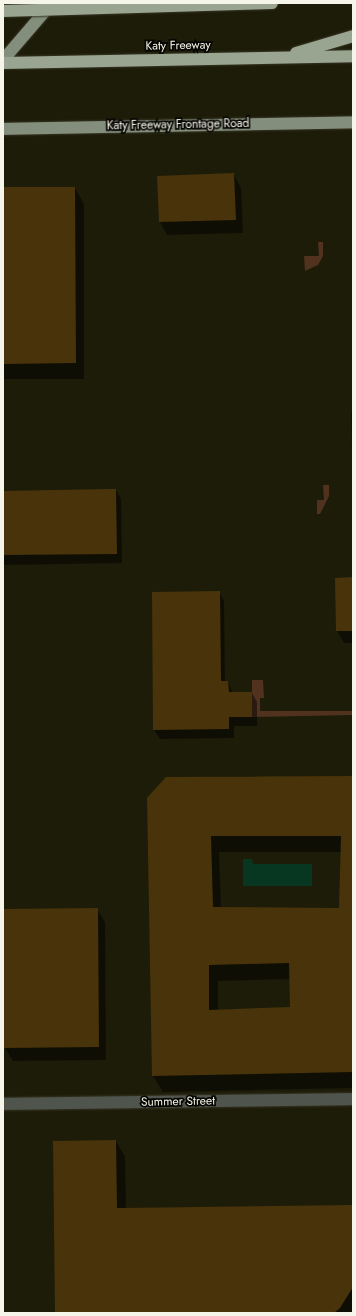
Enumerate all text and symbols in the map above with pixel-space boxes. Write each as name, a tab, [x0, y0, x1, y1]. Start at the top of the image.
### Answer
street label: Katy Freeway	[145, 38, 211, 54]
street label: Katy Freeway Frontage Road	[107, 117, 249, 133]
street label: Summer Street	[141, 1094, 215, 1110]

